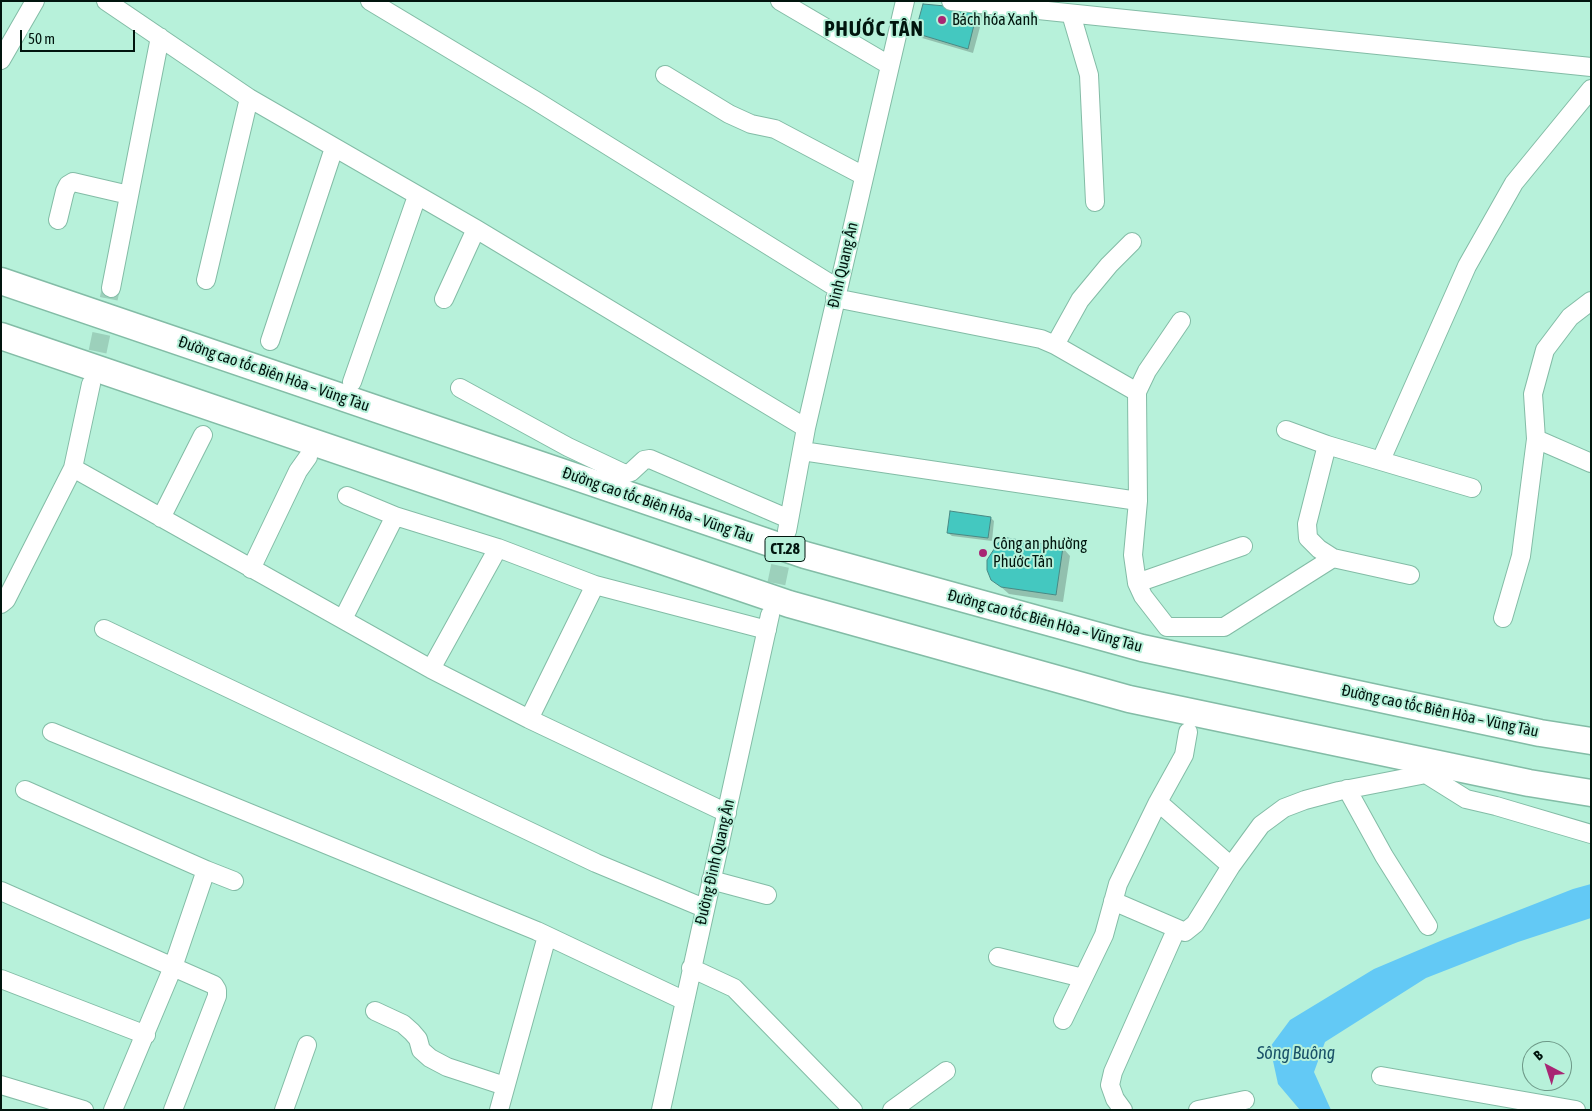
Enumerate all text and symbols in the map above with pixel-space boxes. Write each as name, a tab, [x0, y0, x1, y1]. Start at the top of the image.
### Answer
place label: Bách hóa Xanh	[952, 10, 1038, 30]
marker: Bách hóa Xanh	[936, 14, 948, 26]
district label: PHƯỚC TÂN	[823, 16, 925, 42]
scale bar	[22, 20, 138, 52]
text: 50 m	[28, 30, 55, 47]
street label: Đinh Quang Ân	[824, 220, 862, 310]
street label: Đường cao tốc Biên Hòa – Vũng Tàu	[176, 332, 372, 416]
street label: Đường cao tốc Biên Hòa – Vũng Tàu	[560, 463, 756, 547]
place label: Công an phường Phước Tân	[993, 534, 1087, 572]
road number: CT.28	[765, 536, 805, 562]
marker: Công an phường Phước Tân	[977, 547, 989, 559]
street label: Đường cao tốc Biên Hòa – Vũng Tàu	[945, 586, 1145, 656]
street label: Đường cao tốc Biên Hòa – Vũng Tàu	[1340, 681, 1540, 741]
street label: Đường Đinh Quang Ân	[691, 797, 739, 927]
north arrow	[1522, 1041, 1572, 1091]
water label: Sông Buông	[1257, 1042, 1335, 1064]
text: B	[1530, 1047, 1546, 1064]

